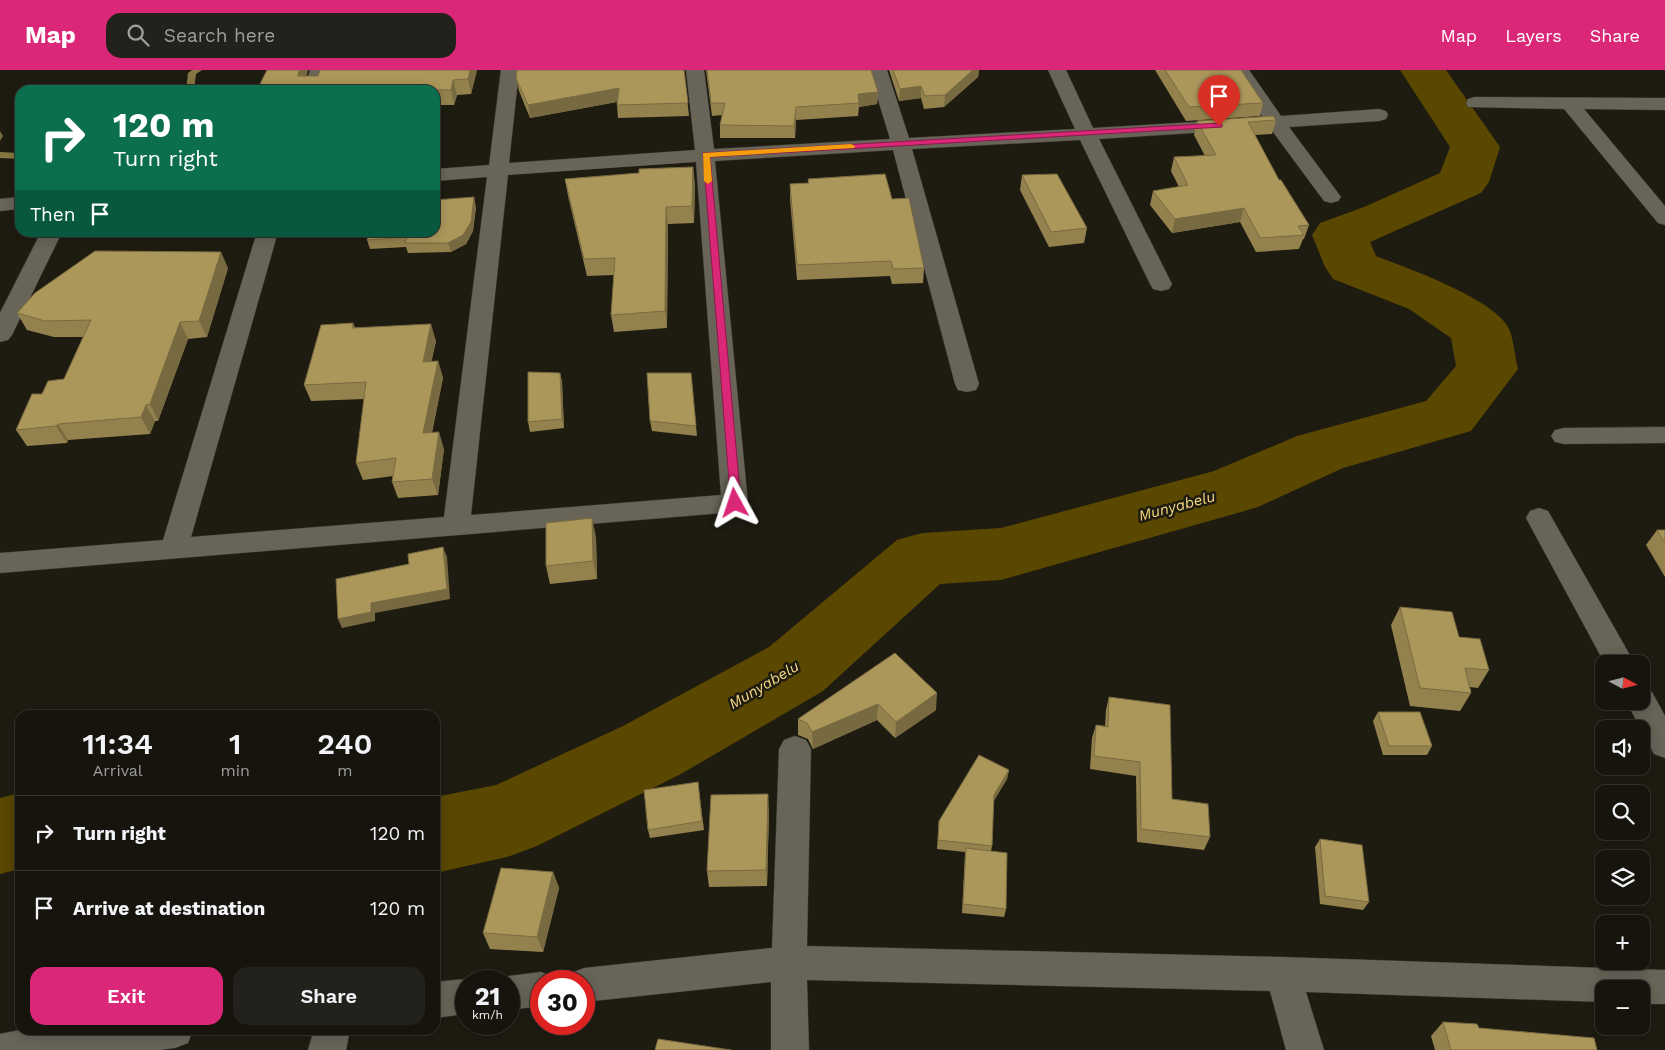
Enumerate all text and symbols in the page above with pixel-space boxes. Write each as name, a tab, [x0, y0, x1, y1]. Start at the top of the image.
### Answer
search box	[106, 13, 456, 58]
text: Map	[25, 21, 76, 49]
icon: search	[124, 21, 152, 49]
text: Search here	[164, 24, 275, 47]
text: Map	[1440, 25, 1477, 46]
text: Layers	[1505, 25, 1562, 46]
text: Share	[1590, 25, 1640, 46]
pin	[1198, 75, 1240, 126]
icon: arrive	[1205, 82, 1233, 110]
text: 120 m	[113, 104, 214, 146]
icon: right	[30, 105, 95, 170]
text: Turn right	[113, 146, 218, 171]
icon: arrive	[86, 200, 114, 228]
text: Then	[30, 203, 76, 226]
position arrow	[708, 476, 760, 528]
water label: Munyabelu	[1137, 487, 1217, 525]
north arrow	[1595, 655, 1650, 710]
map controls	[1595, 655, 1650, 1035]
water label: Munyabelu	[726, 657, 802, 713]
button: sound	[1595, 720, 1650, 775]
text: 11:34	[82, 726, 153, 761]
text: 1	[229, 726, 241, 761]
text: 240	[317, 726, 373, 761]
text: Arrival	[93, 761, 143, 780]
text: min	[220, 761, 250, 780]
text: m	[337, 761, 353, 780]
button: search	[1595, 785, 1650, 840]
icon: right	[30, 819, 58, 847]
text: Turn right	[73, 822, 166, 845]
text: 120 m	[370, 822, 425, 845]
button: layers	[1595, 850, 1650, 905]
icon: arrive	[30, 894, 58, 922]
text: Arrive at destination	[73, 897, 265, 920]
text: 120 m	[370, 897, 425, 920]
button: +	[1595, 915, 1650, 970]
button: Exit	[30, 967, 223, 1025]
button: Share	[233, 967, 425, 1025]
speed limit sign: 30	[530, 970, 595, 1035]
button: −	[1595, 980, 1650, 1035]
text: 21	[475, 982, 500, 1011]
text: km/h	[472, 1008, 503, 1022]

